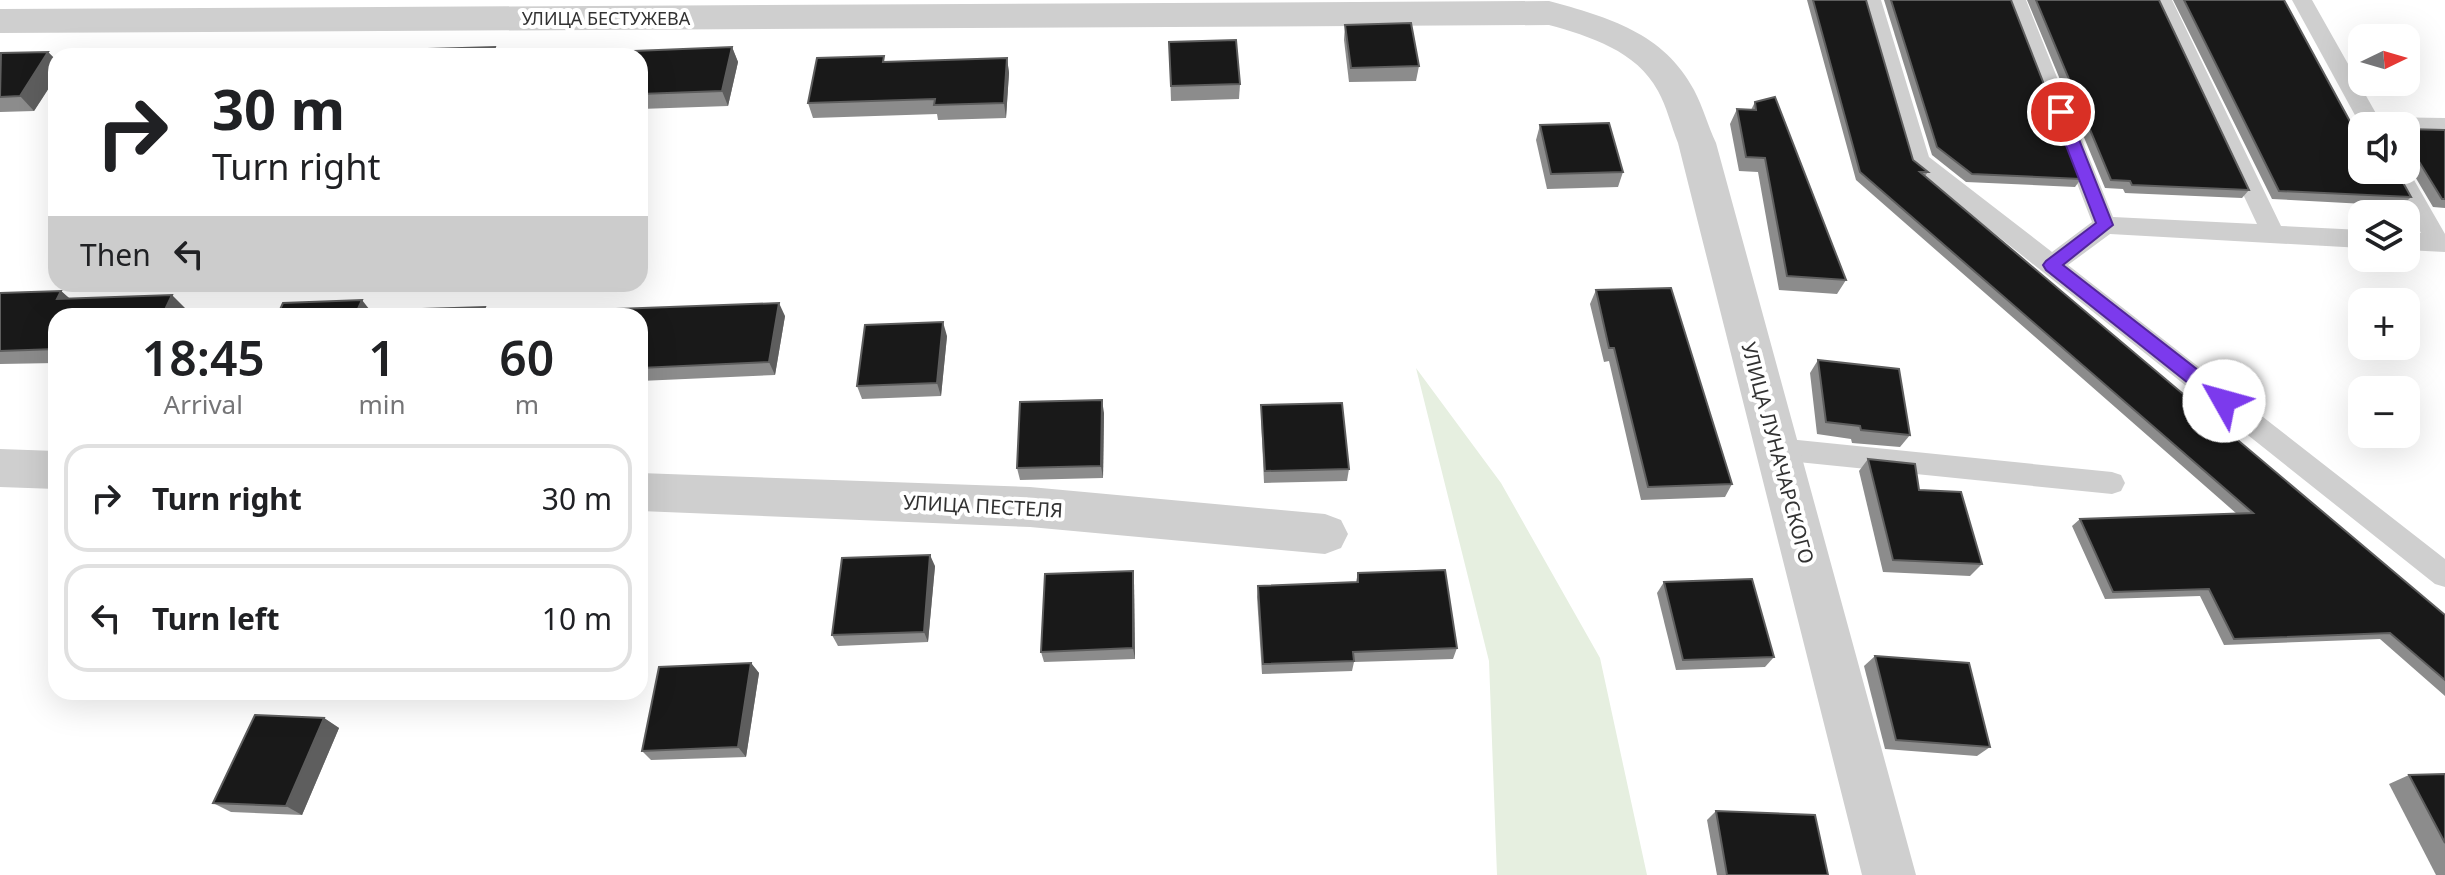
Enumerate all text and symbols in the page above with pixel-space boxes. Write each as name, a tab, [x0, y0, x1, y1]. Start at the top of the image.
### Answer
street label: УЛИЦА БЕСТУЖЕВА	[522, 6, 691, 30]
north arrow	[2348, 24, 2420, 96]
map controls	[2348, 24, 2420, 448]
text: 30 m	[212, 70, 345, 146]
pin	[2027, 78, 2095, 146]
icon: right	[80, 80, 184, 184]
icon: arrive	[2039, 90, 2083, 134]
button: sound	[2348, 112, 2420, 184]
text: Turn right	[212, 142, 380, 191]
button: layers	[2348, 200, 2420, 272]
icon: left	[167, 232, 211, 276]
text: Then	[80, 234, 151, 275]
button: +	[2348, 288, 2420, 360]
text: 18:45	[142, 325, 265, 390]
text: 1	[368, 325, 396, 390]
text: 60	[499, 325, 554, 390]
street label: УЛИЦА ЛУНАЧАРСКОГО	[1735, 339, 1821, 567]
position arrow	[2182, 359, 2266, 443]
button: −	[2348, 376, 2420, 448]
text: Arrival	[164, 386, 243, 422]
text: min	[359, 386, 406, 422]
text: m	[515, 386, 539, 422]
icon: right	[84, 476, 128, 520]
text: Turn right	[152, 478, 302, 519]
text: 30 m	[542, 478, 612, 519]
street label: УЛИЦА ПЕСТЕЛЯ	[902, 488, 1064, 524]
icon: left	[84, 596, 128, 640]
text: Turn left	[152, 598, 280, 639]
text: 10 m	[542, 598, 612, 639]

